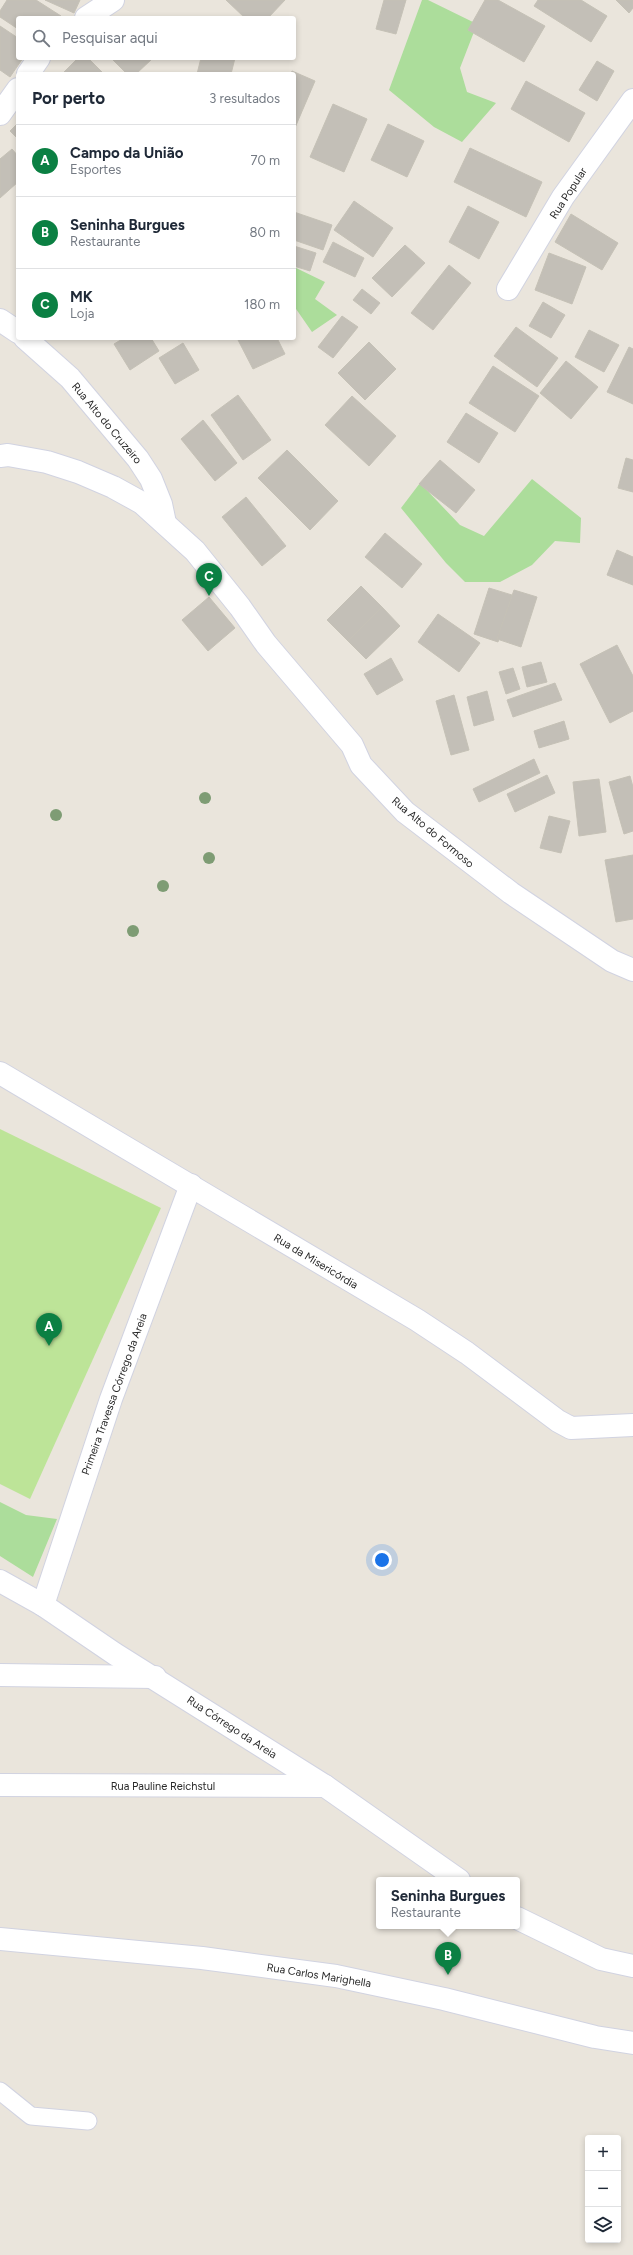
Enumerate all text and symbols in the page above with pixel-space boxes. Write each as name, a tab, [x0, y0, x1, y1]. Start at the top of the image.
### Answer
search box	[16, 16, 296, 60]
icon: search	[30, 27, 52, 49]
text: Pesquisar aqui	[62, 29, 158, 47]
text: Por perto	[32, 88, 105, 108]
text: 3 resultados	[209, 91, 280, 106]
text: Campo da União	[70, 144, 183, 162]
text: A	[40, 153, 50, 168]
text: 70 m	[250, 153, 280, 168]
text: Esportes	[70, 162, 121, 177]
street label: Rua Popular	[547, 165, 590, 221]
text: Seninha Burgues	[70, 216, 185, 234]
text: B	[41, 225, 49, 240]
text: 80 m	[249, 225, 280, 240]
text: Restaurante	[70, 234, 140, 249]
text: MK	[70, 288, 93, 306]
text: C	[40, 297, 50, 312]
text: 180 m	[244, 297, 280, 312]
text: Loja	[70, 306, 94, 321]
street label: Rua Alto do Cruzeiro	[69, 380, 144, 467]
pin: C	[196, 563, 222, 596]
street label: Rua Alto do Formoso	[389, 794, 476, 871]
street label: Rua da Misericórdia	[271, 1231, 360, 1292]
street label: Primeira Travessa Córrego da Areia	[79, 1312, 150, 1477]
pin: A	[36, 1313, 62, 1346]
your location	[372, 1550, 392, 1570]
street label: Rua Córrego da Areia	[184, 1693, 279, 1761]
street label: Rua Pauline Reichstul	[111, 1780, 215, 1793]
popup	[376, 1877, 520, 1929]
text: Seninha Burgues	[391, 1887, 505, 1905]
text: Restaurante	[391, 1905, 461, 1920]
pin: B	[435, 1942, 461, 1975]
street label: Rua Carlos Marighella	[266, 1961, 372, 1990]
map controls	[585, 2135, 621, 2243]
button: +	[585, 2135, 621, 2171]
button: −	[585, 2171, 621, 2207]
button: layers	[585, 2207, 621, 2243]

